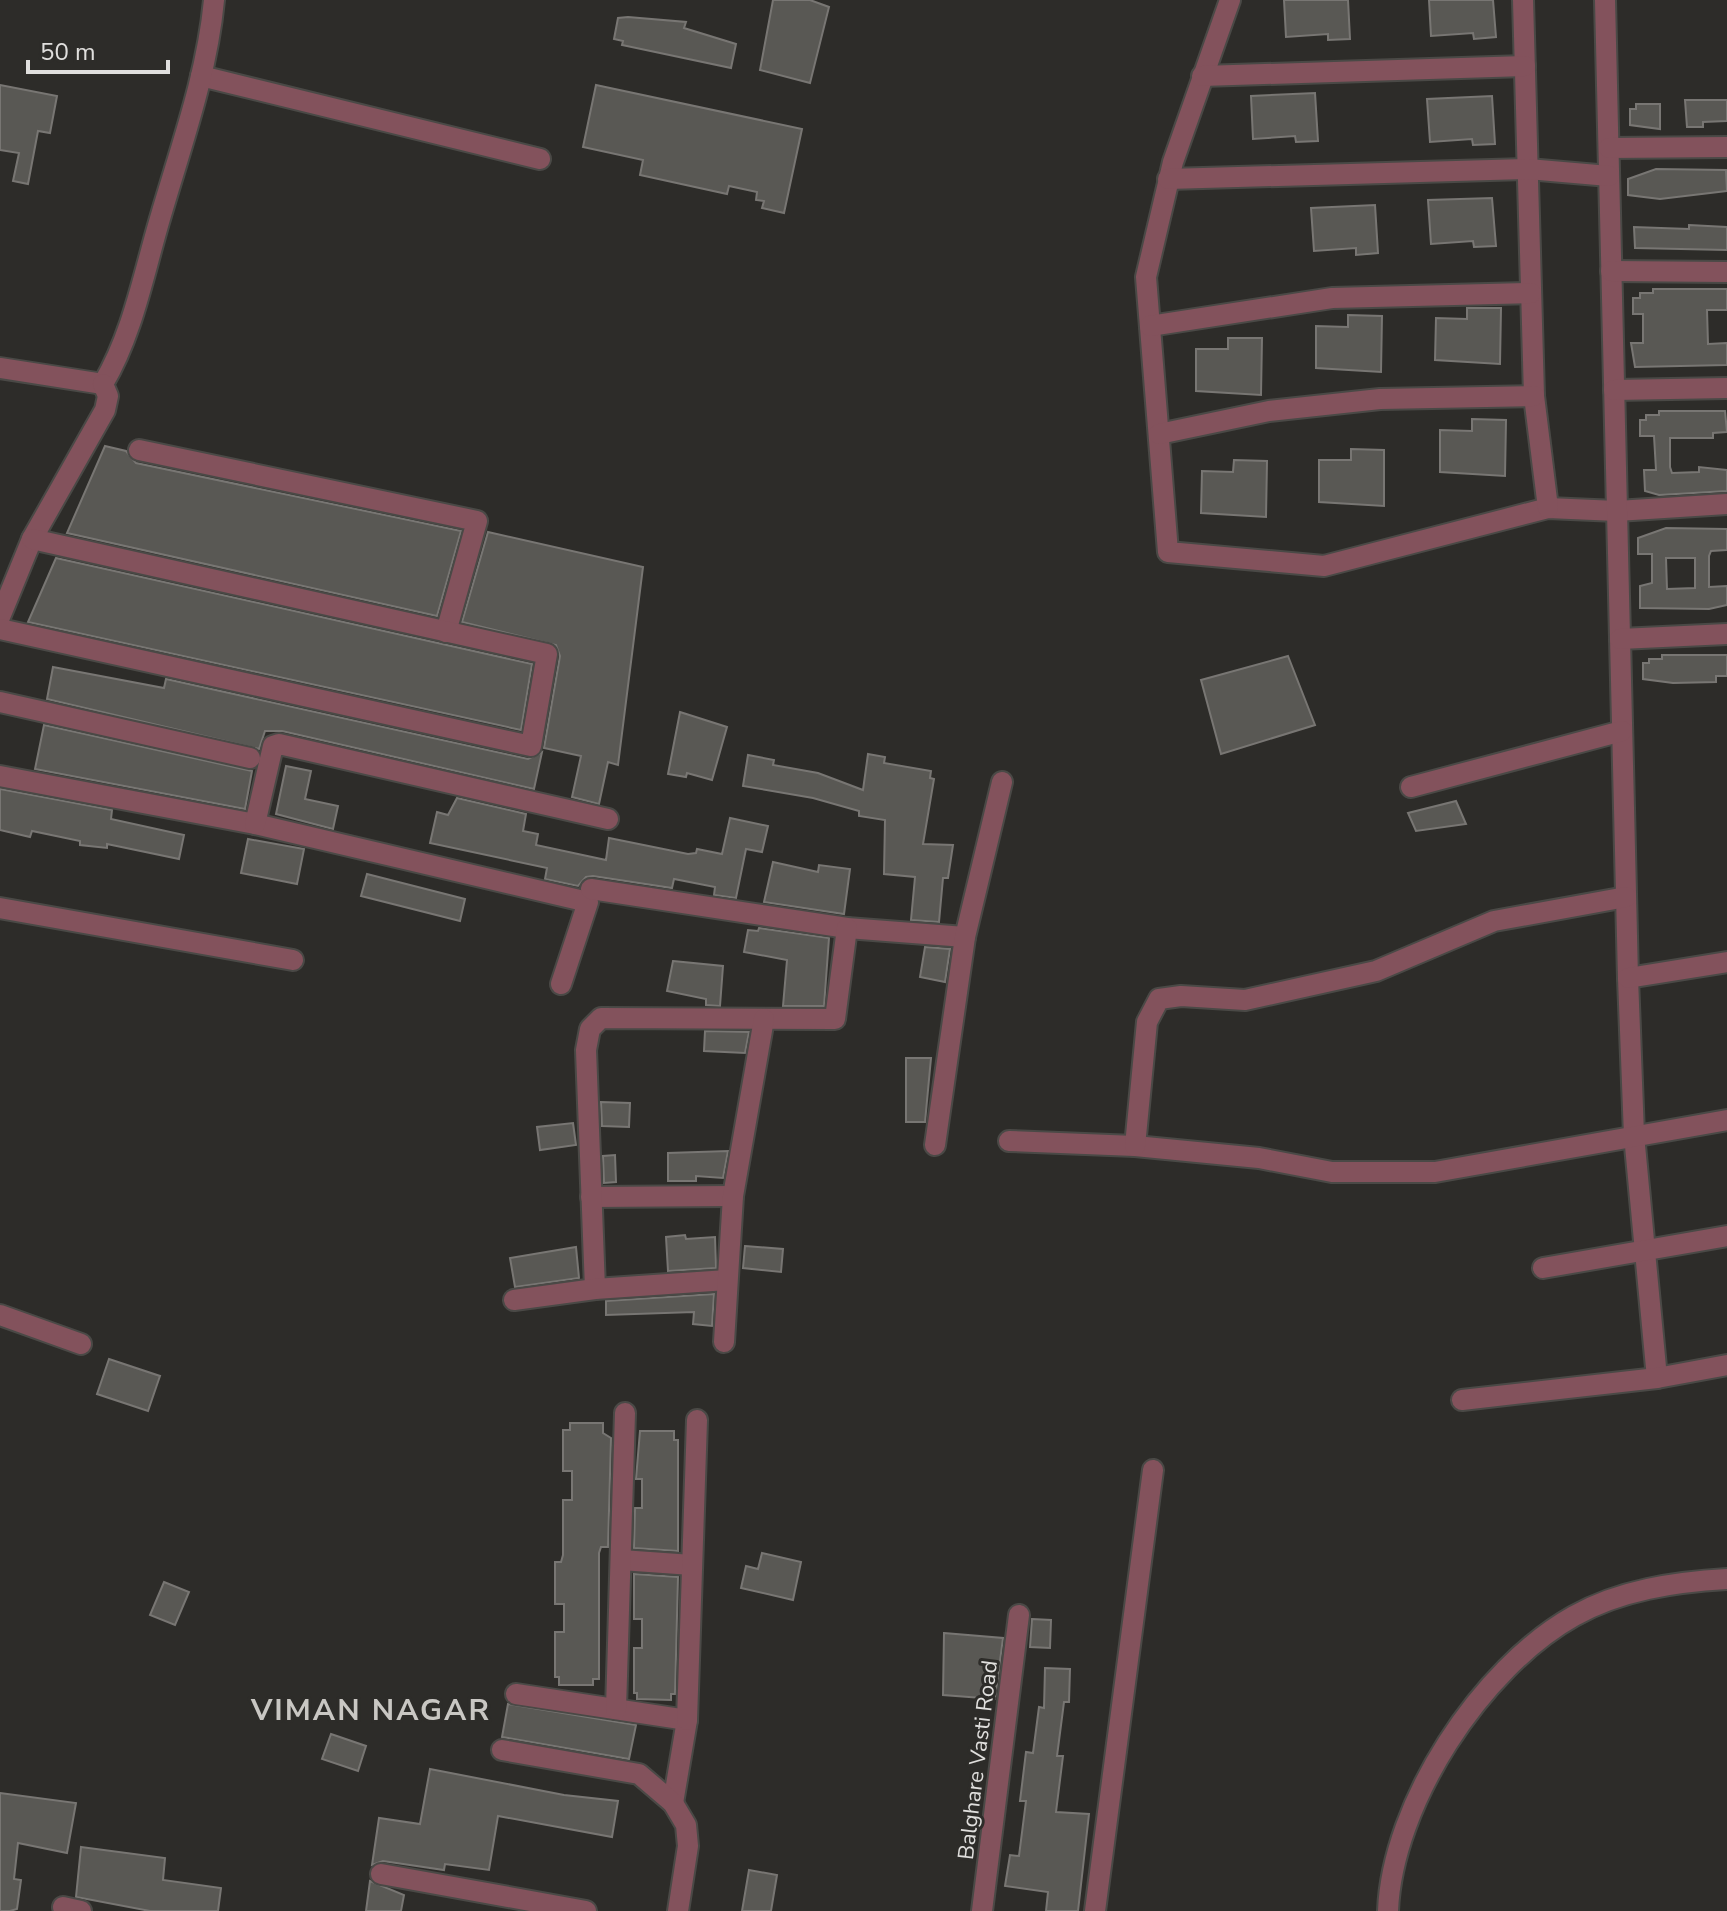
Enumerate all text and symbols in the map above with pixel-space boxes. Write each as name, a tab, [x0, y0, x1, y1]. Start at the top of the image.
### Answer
scale bar	[28, 24, 168, 74]
text: 50 m	[40, 36, 96, 68]
street label: Balghare Vasti Road	[951, 1659, 1005, 1862]
district label: VIMAN NAGAR	[250, 1690, 491, 1731]

